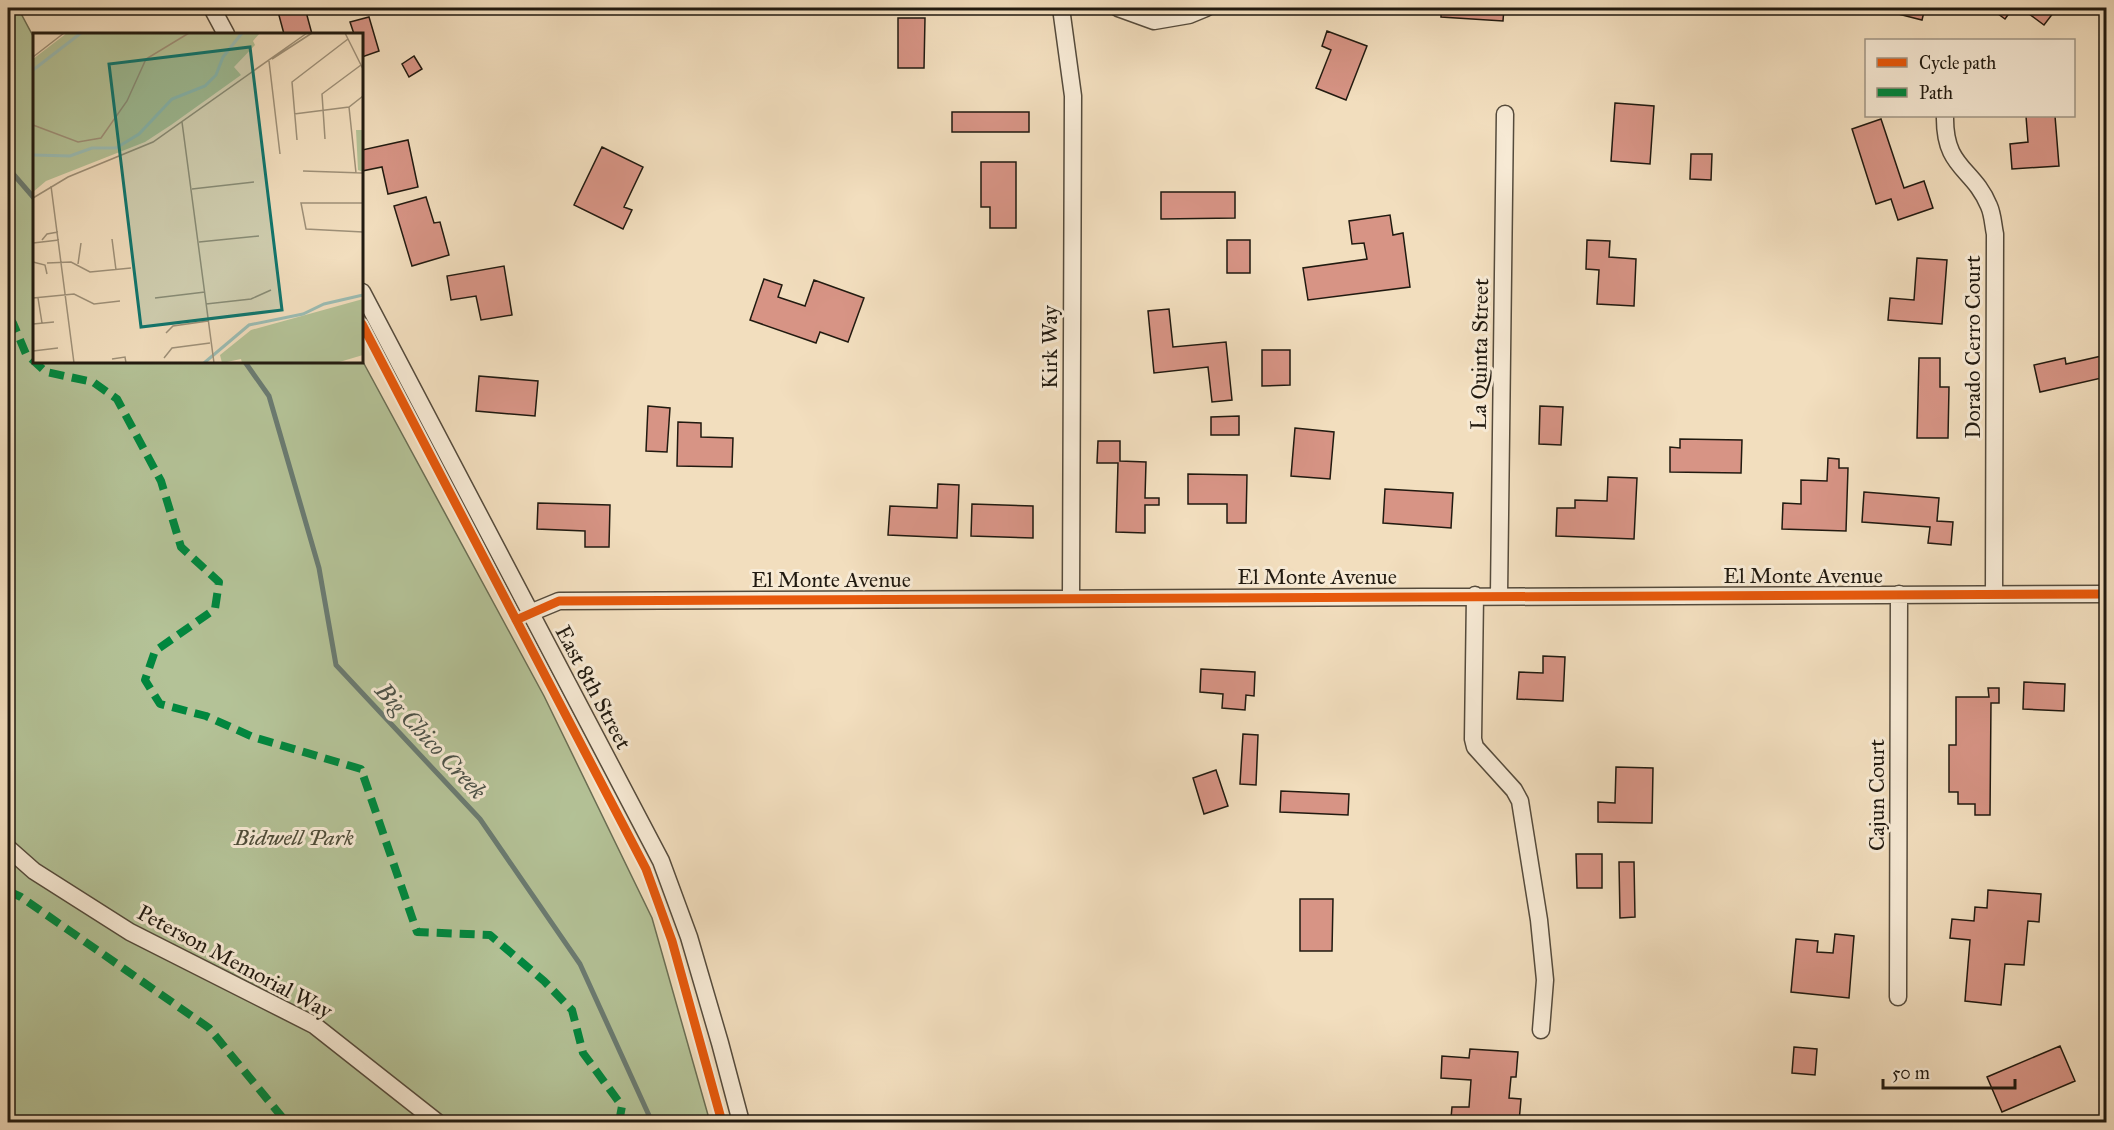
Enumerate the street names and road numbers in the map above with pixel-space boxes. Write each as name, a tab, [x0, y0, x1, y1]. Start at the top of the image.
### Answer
street label: Dorado Cerro Court	[1959, 255, 1986, 439]
street label: La Quinta Street	[1465, 278, 1494, 430]
street label: Kirk Way	[1036, 304, 1063, 389]
street label: El Monte Avenue	[1723, 562, 1883, 589]
street label: El Monte Avenue	[1237, 563, 1397, 590]
street label: El Monte Avenue	[751, 566, 911, 593]
street label: East 8th Street	[550, 621, 638, 754]
street label: Cajun Court	[1863, 739, 1890, 851]
street label: Peterson Memorial Way	[133, 899, 338, 1025]

